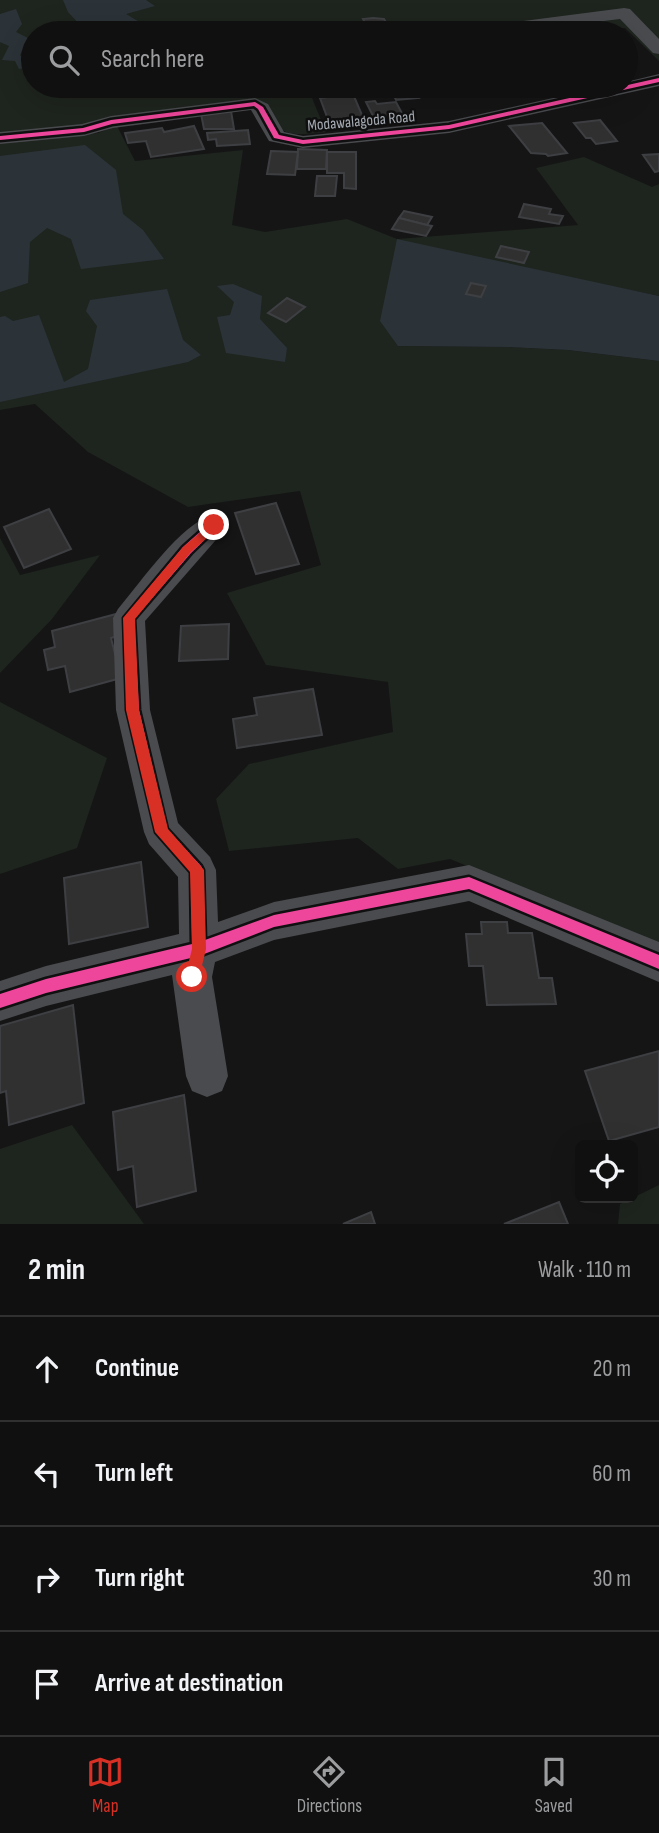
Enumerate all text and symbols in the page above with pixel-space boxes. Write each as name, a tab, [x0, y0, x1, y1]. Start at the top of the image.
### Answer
search box	[21, 21, 638, 98]
icon: search	[45, 41, 83, 79]
text: Search here	[101, 44, 204, 75]
street label: Modawalagoda Road	[307, 107, 416, 136]
route end	[198, 509, 229, 540]
route start	[176, 961, 207, 992]
map controls	[575, 1140, 638, 1203]
button: locate	[575, 1140, 638, 1203]
text: 2 min	[28, 1252, 85, 1288]
text: Walk · 110 m	[538, 1256, 631, 1284]
icon: ahead	[28, 1350, 66, 1388]
text: Continue	[95, 1353, 179, 1384]
text: 20 m	[593, 1355, 631, 1383]
icon: left	[28, 1455, 66, 1493]
text: Turn left	[95, 1458, 173, 1489]
text: 60 m	[592, 1460, 631, 1488]
icon: right	[28, 1560, 66, 1598]
text: Turn right	[95, 1563, 184, 1594]
text: 30 m	[593, 1565, 631, 1593]
icon: arrive	[28, 1665, 66, 1703]
text: Arrive at destination	[95, 1668, 283, 1699]
tab: Map	[86, 1753, 124, 1818]
tab: Directions	[297, 1753, 362, 1818]
tab: Saved	[535, 1753, 573, 1818]

